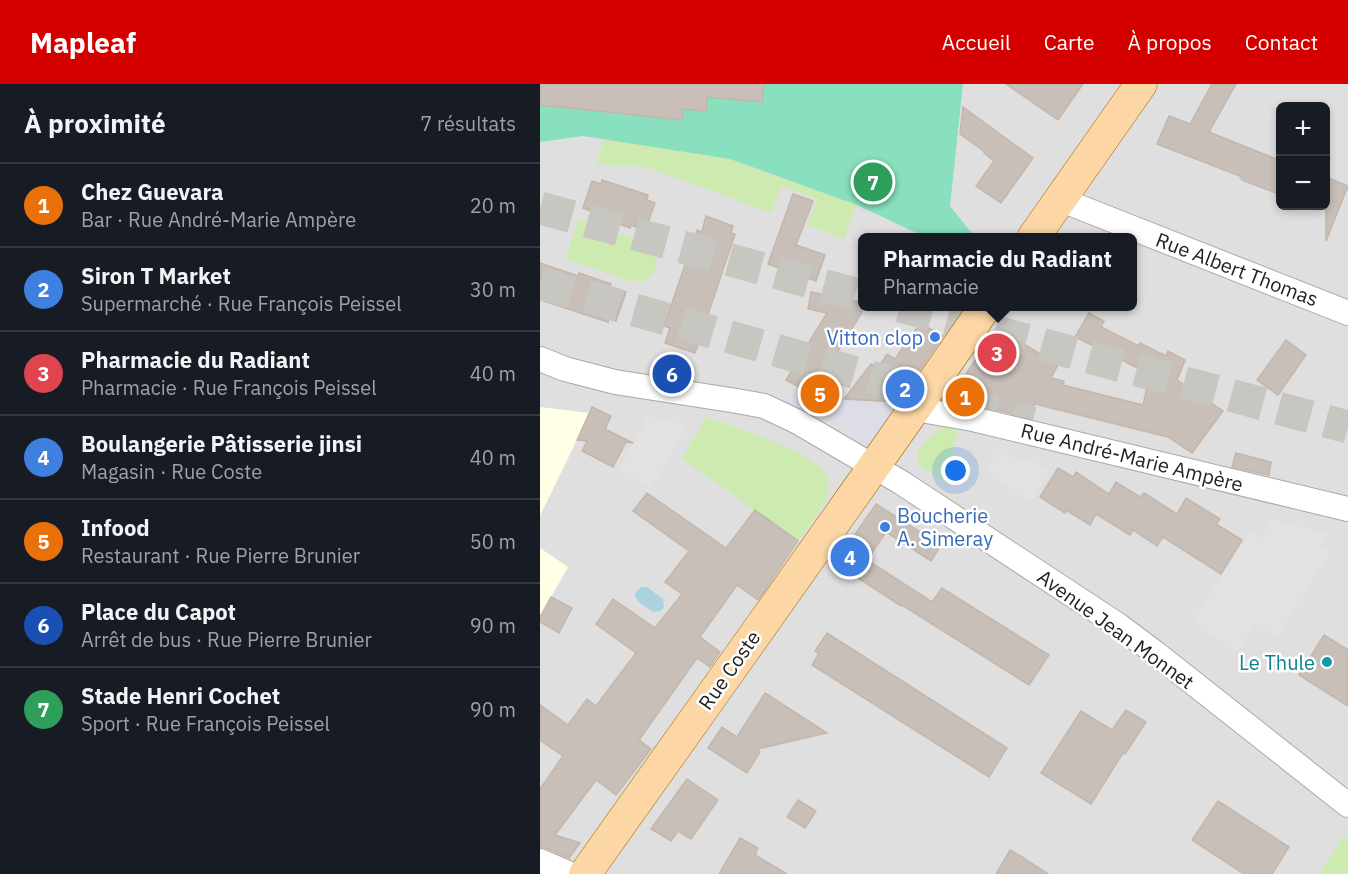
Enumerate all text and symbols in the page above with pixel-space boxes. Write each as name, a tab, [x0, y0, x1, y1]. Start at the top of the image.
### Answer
text: Mapleaf	[30, 24, 136, 61]
text: Accueil	[942, 28, 1011, 56]
text: Carte	[1044, 28, 1095, 56]
text: À propos	[1128, 28, 1212, 56]
text: Contact	[1245, 28, 1318, 56]
map controls	[1276, 102, 1330, 210]
button: +	[1276, 102, 1330, 156]
text: À proximité	[24, 106, 166, 140]
text: 7 résultats	[420, 110, 516, 137]
button: −	[1276, 156, 1330, 210]
pin: 7	[854, 160, 892, 204]
text: Chez Guevara	[81, 177, 224, 206]
text: 1	[38, 192, 50, 219]
text: 20 m	[470, 192, 516, 219]
text: Bar · Rue André-Marie Ampère	[81, 206, 356, 233]
street label: Rue Albert Thomas	[1152, 226, 1322, 312]
popup	[858, 233, 1137, 311]
text: Pharmacie du Radiant	[883, 244, 1112, 273]
text: Siron T Market	[81, 261, 231, 290]
text: Pharmacie	[883, 273, 979, 300]
text: 2	[38, 276, 50, 303]
text: 30 m	[470, 276, 516, 303]
text: Supermarché · Rue François Peissel	[81, 290, 402, 317]
place label: Vitton clop	[826, 324, 923, 351]
marker: Vitton clop	[928, 330, 942, 344]
pin: 3	[978, 330, 1016, 376]
text: Pharmacie du Radiant	[81, 345, 310, 374]
pin: 6	[652, 352, 692, 396]
text: 3	[38, 360, 50, 387]
text: 40 m	[470, 360, 516, 387]
pin: 2	[886, 366, 925, 412]
pin: 5	[800, 372, 840, 416]
text: Pharmacie · Rue François Peissel	[81, 374, 377, 401]
pin: 1	[946, 374, 984, 420]
street label: Rue André-Marie Ampère	[1018, 416, 1246, 498]
text: Boulangerie Pâtisserie jinsi	[81, 429, 362, 458]
text: 4	[38, 444, 50, 471]
text: 40 m	[470, 444, 516, 471]
your location	[941, 456, 970, 485]
text: Magasin · Rue Coste	[81, 458, 262, 485]
place label: Boucherie A. Simeray	[897, 502, 993, 552]
text: Infood	[81, 513, 150, 542]
marker: Boucherie A. Simeray	[878, 520, 892, 534]
text: 5	[38, 528, 50, 555]
text: 50 m	[470, 528, 516, 555]
pin: 4	[830, 534, 870, 580]
text: Restaurant · Rue Pierre Brunier	[81, 542, 360, 569]
street label: Avenue Jean Monnet	[1032, 563, 1200, 695]
text: Place du Capot	[81, 597, 236, 626]
text: 6	[38, 612, 50, 639]
text: 90 m	[470, 612, 516, 639]
street label: Rue Coste	[692, 625, 766, 715]
text: Arrêt de bus · Rue Pierre Brunier	[81, 626, 372, 653]
place label: Le Thule	[1239, 649, 1315, 676]
marker: Le Thule	[1320, 655, 1334, 669]
text: Stade Henri Cochet	[81, 681, 280, 710]
text: 7	[38, 696, 50, 723]
text: 90 m	[470, 696, 516, 723]
text: Sport · Rue François Peissel	[81, 710, 330, 737]

